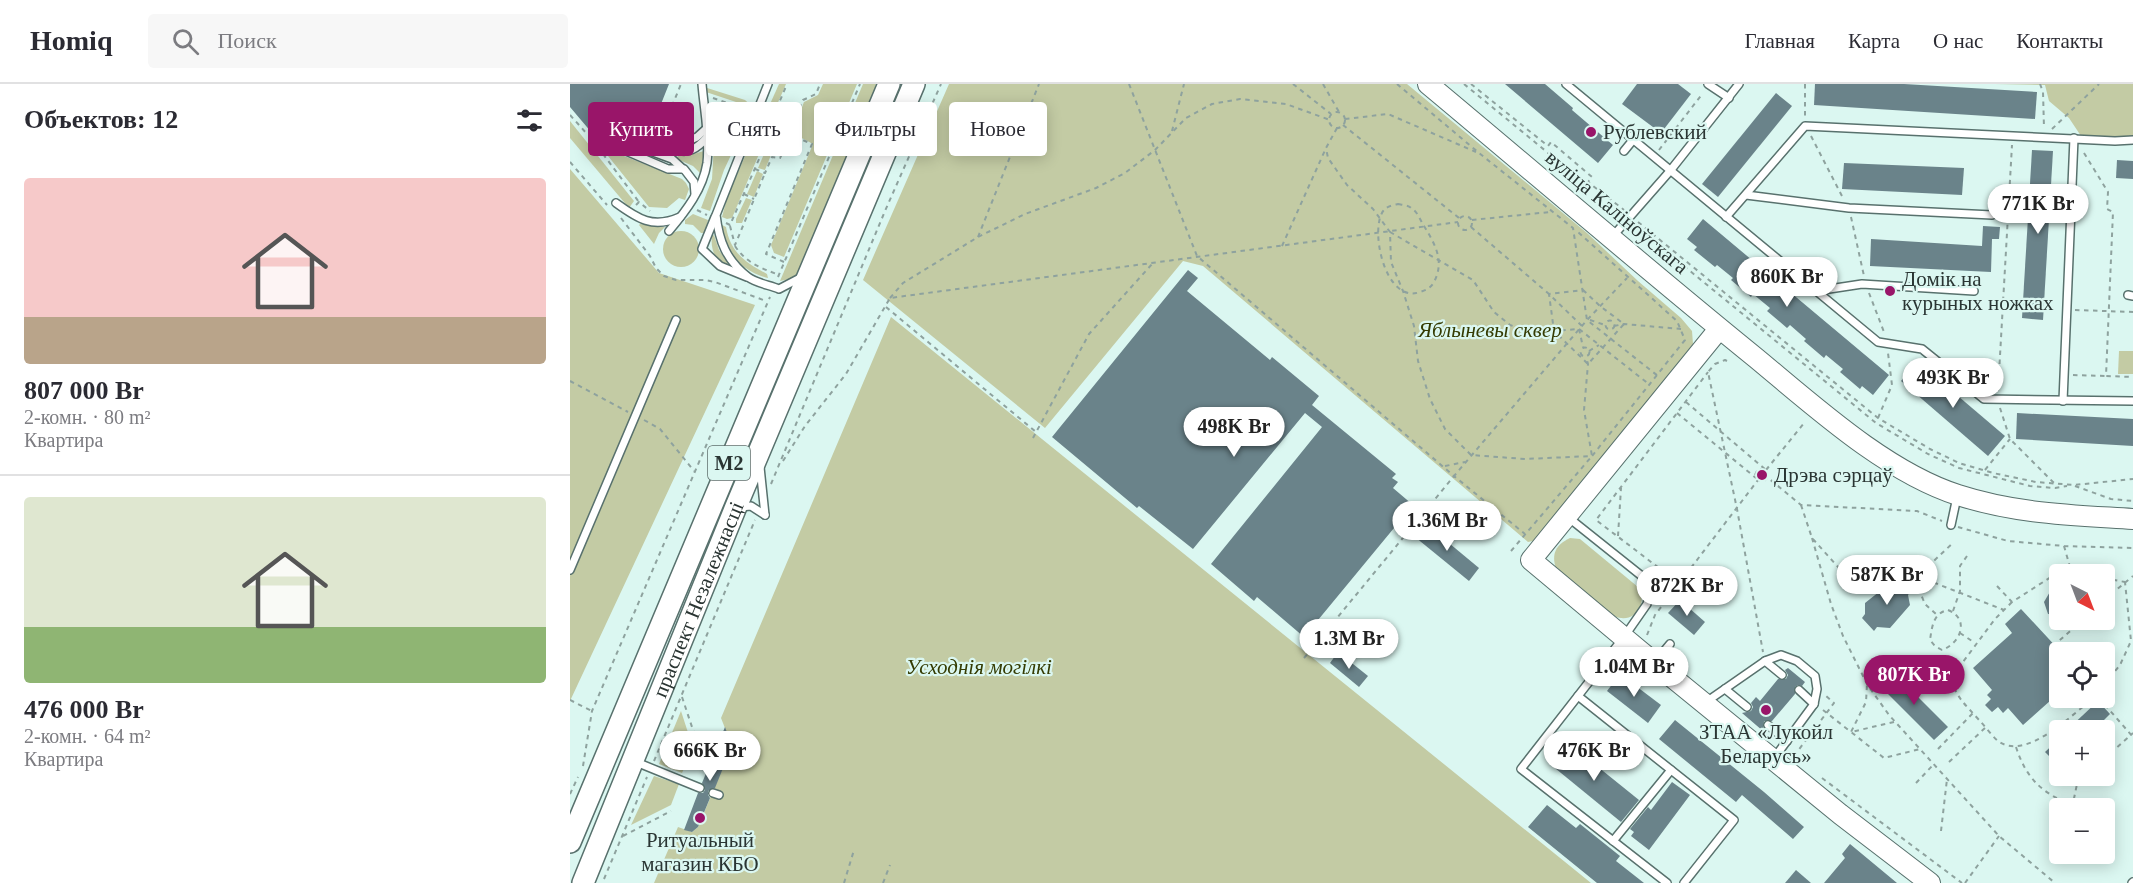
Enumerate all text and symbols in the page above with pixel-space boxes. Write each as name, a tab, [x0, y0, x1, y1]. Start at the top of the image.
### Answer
search box	[148, 14, 568, 68]
text: Homiq	[30, 25, 112, 56]
icon: search	[169, 25, 202, 58]
text: Поиск	[217, 28, 277, 53]
text: Главная	[1745, 29, 1815, 53]
text: Карта	[1848, 29, 1900, 53]
text: О нас	[1933, 29, 1983, 53]
text: Контакты	[2016, 29, 2103, 53]
chip: Купить	[588, 102, 694, 156]
chip: Снять	[706, 102, 802, 156]
chip: Фильтры	[814, 102, 937, 156]
chip: Новое	[949, 102, 1047, 156]
icon: filters	[513, 104, 546, 137]
text: Объектов: 12	[24, 105, 178, 134]
place label: Рублевский	[1603, 120, 1707, 144]
marker: Рублевский	[1584, 125, 1598, 139]
street label: вуліца Каліноўскага	[1541, 145, 1694, 279]
pin: 771K Br	[1983, 184, 2093, 235]
text: 771K Br	[2002, 192, 2074, 214]
icon: home	[231, 217, 339, 325]
pin: 860K Br	[1732, 257, 1842, 308]
text: 860K Br	[1751, 265, 1823, 287]
place label: Домік на курыных ножках	[1902, 267, 2054, 315]
marker: Домік на курыных ножках	[1883, 284, 1897, 298]
park label: Яблыневы сквер	[1417, 318, 1562, 342]
pin: 493K Br	[1898, 358, 2008, 409]
text: 493K Br	[1917, 366, 1989, 388]
text: 807 000 Br	[24, 376, 144, 405]
text: 2-комн. · 80 m²	[24, 406, 151, 428]
pin: 498K Br	[1179, 407, 1289, 458]
text: 498K Br	[1198, 415, 1270, 437]
text: Квартира	[24, 429, 103, 451]
road number: М2	[708, 446, 750, 480]
place label: Дрэва сэрцаў	[1774, 463, 1893, 487]
marker: Дрэва сэрцаў	[1755, 468, 1769, 482]
street label: праспект Незалежнасці	[648, 498, 749, 701]
pin: 1.36M Br	[1385, 501, 1509, 552]
text: 1.36M Br	[1406, 509, 1488, 531]
icon: home	[231, 536, 339, 644]
pin: 587K Br	[1832, 555, 1942, 606]
text: 587K Br	[1851, 563, 1923, 585]
north arrow	[2049, 564, 2115, 630]
map controls	[2049, 564, 2115, 864]
pin: 872K Br	[1632, 566, 1742, 617]
text: 872K Br	[1651, 574, 1723, 596]
pin: 1.3M Br	[1294, 619, 1404, 670]
text: 1.3M Br	[1313, 627, 1385, 649]
button: locate	[2049, 642, 2115, 708]
pin: 1.04M Br	[1572, 647, 1696, 698]
park label: Усходнія могілкі	[906, 655, 1052, 679]
text: 1.04M Br	[1593, 655, 1675, 677]
pin: 807K Br	[1859, 655, 1969, 706]
text: 807K Br	[1878, 663, 1950, 685]
text: 476 000 Br	[24, 695, 144, 724]
marker: ЗТАА «Лукойл Беларусь»	[1759, 703, 1773, 717]
place label: ЗТАА «Лукойл Беларусь»	[1699, 720, 1833, 768]
button: +	[2049, 720, 2115, 786]
text: 2-комн. · 64 m²	[24, 725, 151, 747]
pin: 666K Br	[655, 731, 765, 782]
pin: 476K Br	[1539, 731, 1649, 782]
text: 666K Br	[674, 739, 746, 761]
text: 476K Br	[1558, 739, 1630, 761]
text: Квартира	[24, 748, 103, 770]
button: −	[2049, 798, 2115, 864]
marker: Ритуальный магазин КБО	[693, 811, 707, 825]
place label: Ритуальный магазин КБО	[641, 828, 759, 876]

